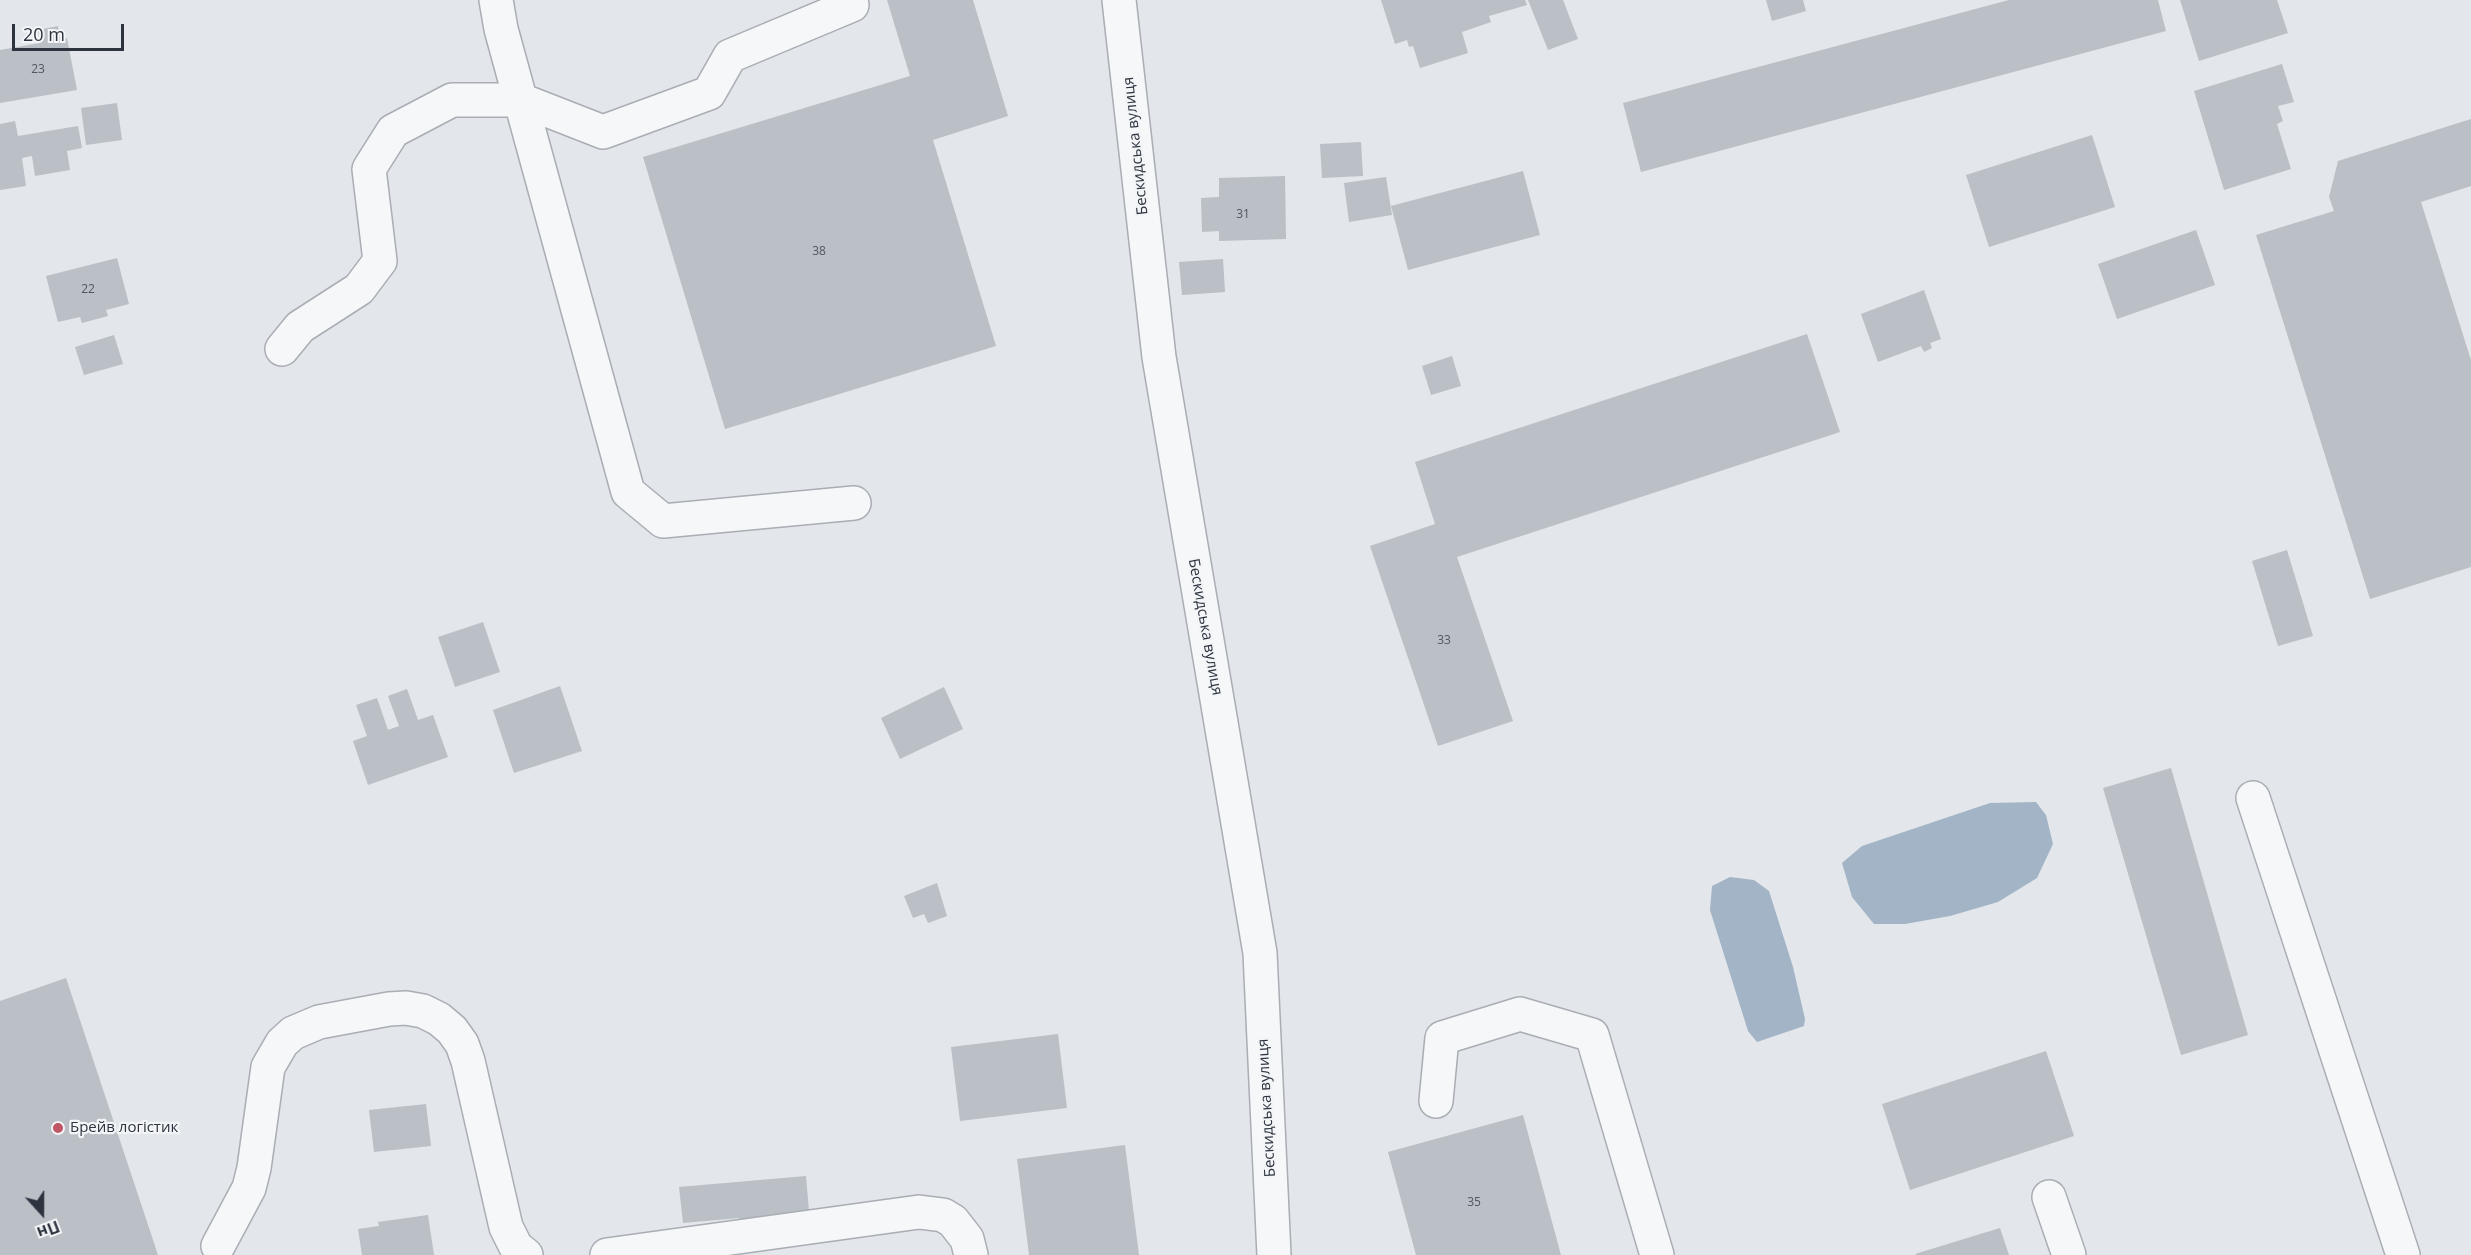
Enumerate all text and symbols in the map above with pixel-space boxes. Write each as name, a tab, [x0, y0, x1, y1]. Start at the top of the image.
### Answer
scale bar	[15, 12, 128, 50]
text: 20 m	[23, 22, 65, 46]
house number: 23	[31, 63, 45, 77]
street label: Бескидська вулиця	[1120, 76, 1152, 216]
house number: 31	[1236, 208, 1250, 222]
house number: 38	[812, 245, 826, 259]
house number: 22	[81, 283, 95, 297]
street label: Бескидська вулиця	[1184, 557, 1226, 697]
house number: 33	[1437, 634, 1451, 648]
street label: Бескидська вулиця	[1254, 1038, 1280, 1178]
place label: Брейв логістик	[70, 1119, 178, 1137]
marker: Брейв логістик	[51, 1121, 65, 1135]
north arrow	[12, 1183, 72, 1243]
house number: 35	[1467, 1196, 1481, 1210]
text: Пн	[34, 1215, 63, 1244]

